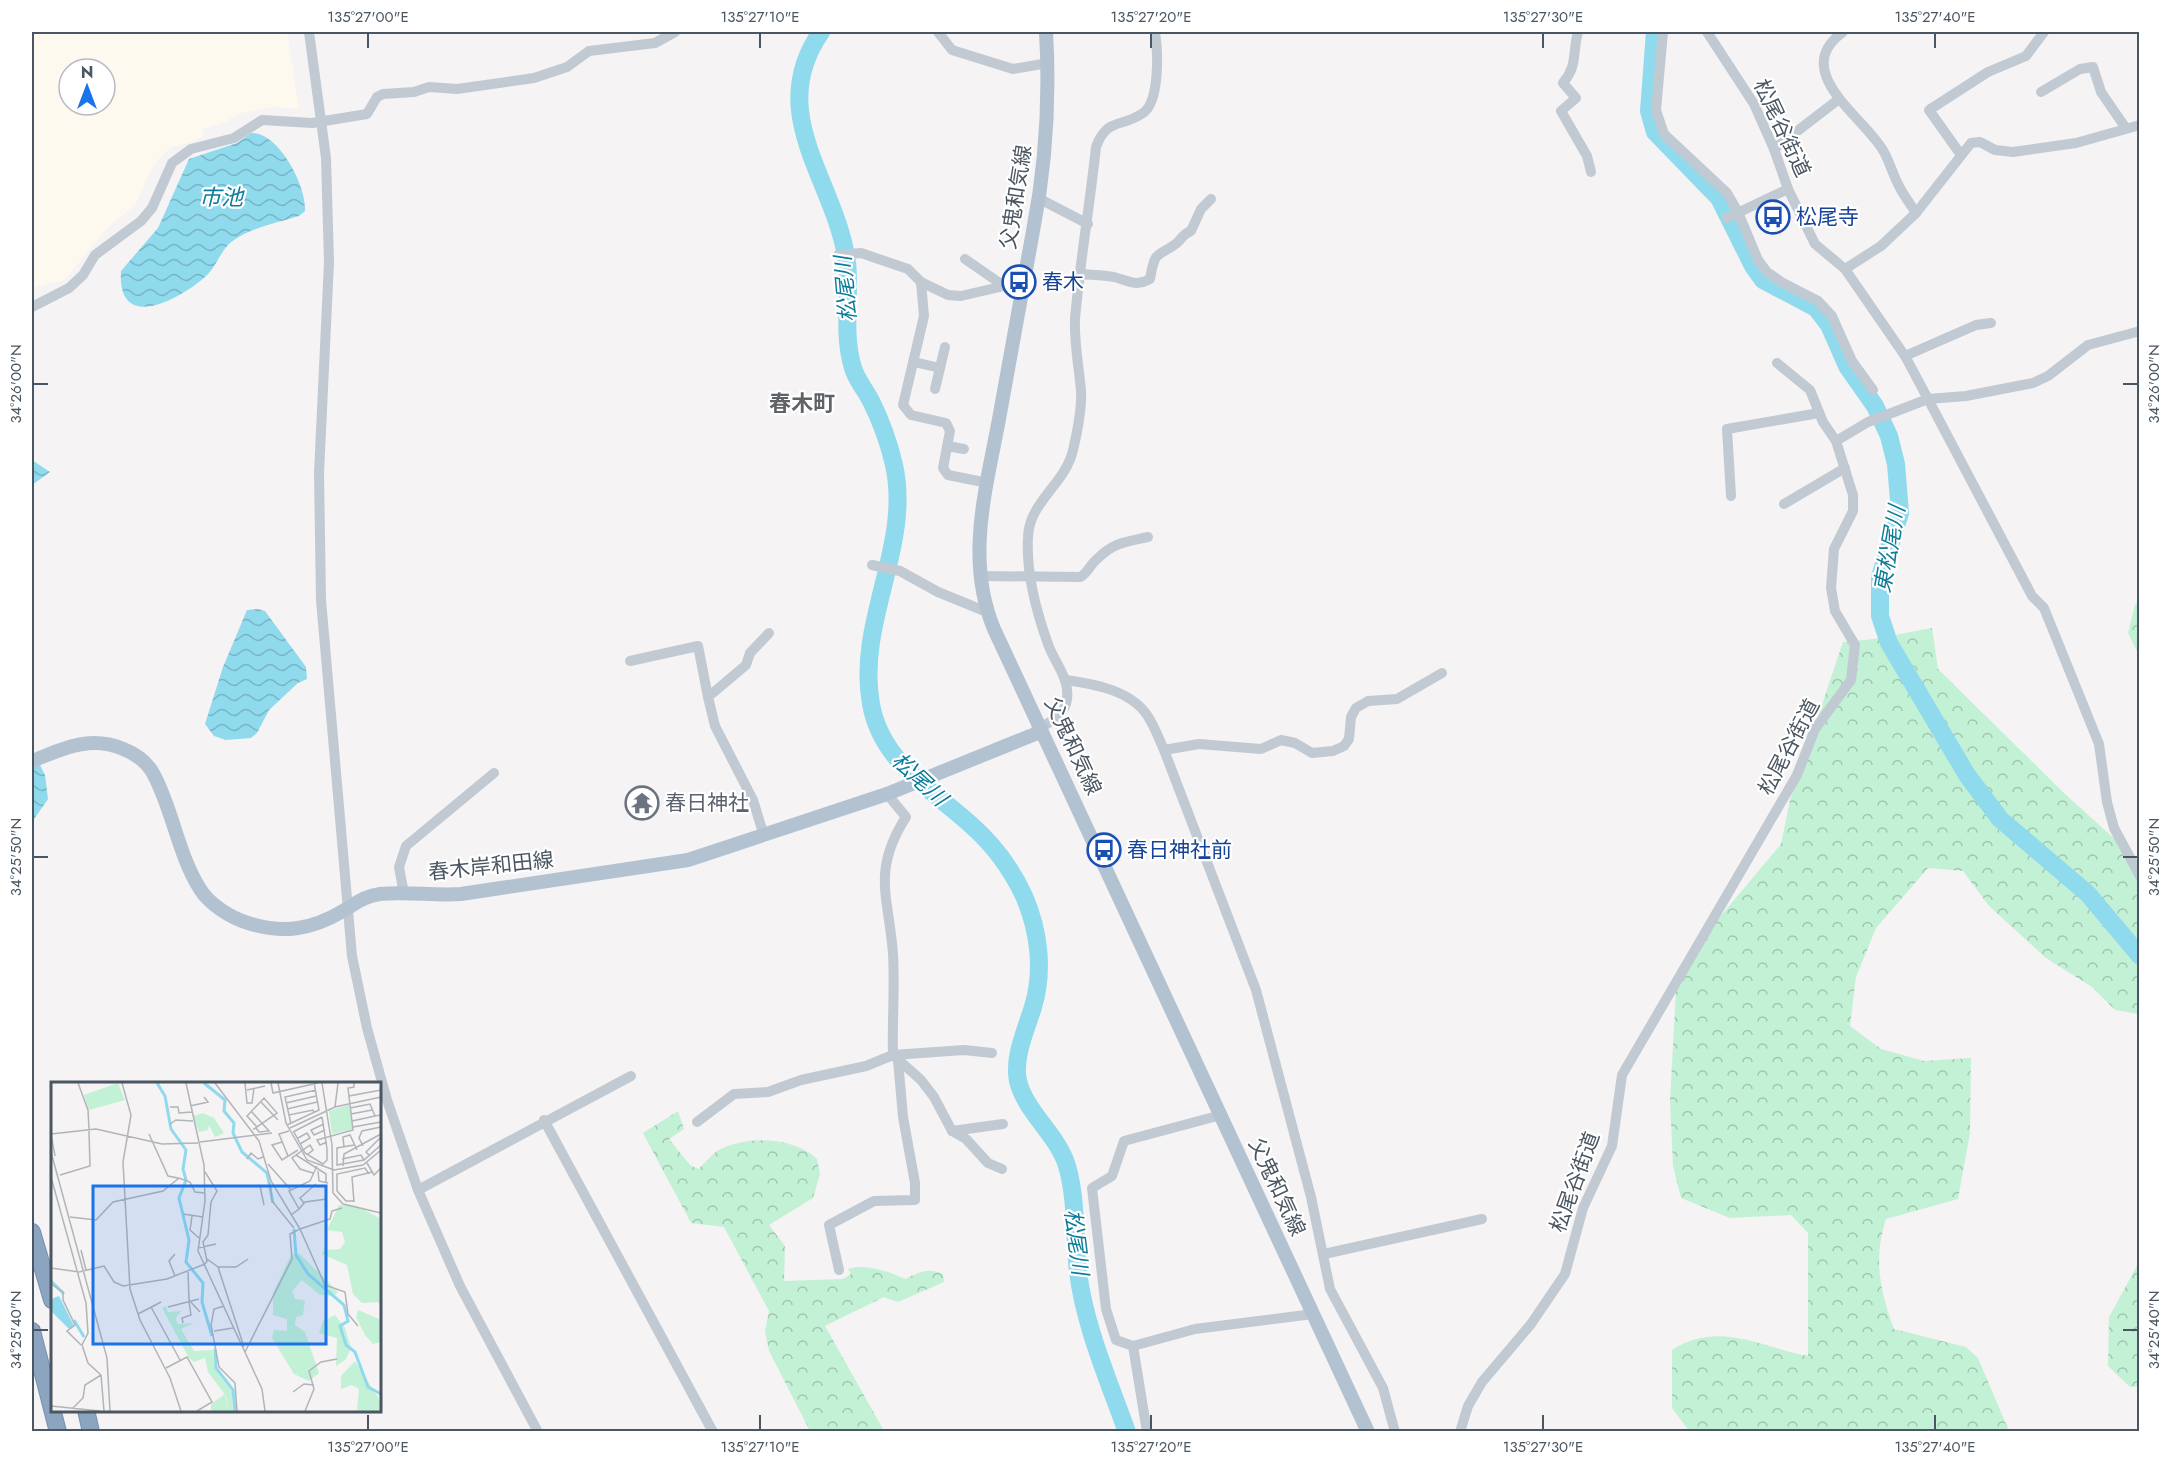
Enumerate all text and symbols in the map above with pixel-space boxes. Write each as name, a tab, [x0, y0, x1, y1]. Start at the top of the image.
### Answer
text: 135°27'00"E	[327, 6, 409, 28]
text: 135°27'10"E	[720, 6, 800, 28]
text: 135°27'20"E	[1110, 6, 1192, 28]
text: 135°27'30"E	[1503, 6, 1583, 28]
text: 135°27'40"E	[1894, 6, 1976, 28]
north arrow	[57, 57, 117, 117]
text: N	[81, 61, 93, 84]
street label: 松尾谷街道	[1746, 74, 1818, 182]
street label: 父鬼和気線	[993, 143, 1039, 251]
water label: 市池	[199, 181, 245, 213]
bus stop icon: 松尾寺	[1755, 199, 1791, 235]
place label: 松尾寺	[1796, 202, 1859, 232]
water label: 松尾川	[826, 253, 864, 323]
bus stop icon: 春木	[1001, 264, 1037, 300]
place label: 春木	[1042, 267, 1084, 297]
text: 34°26'00"N	[5, 344, 27, 424]
text: 34°26'00"N	[2143, 344, 2165, 424]
district label: 春木町	[769, 387, 835, 419]
water label: 東松尾川	[1866, 501, 1913, 595]
street label: 父鬼和気線	[1037, 692, 1109, 800]
street label: 松尾谷街道	[1751, 694, 1827, 800]
water label: 松尾川	[885, 745, 957, 815]
temple icon: 春日神社	[624, 785, 660, 821]
place label: 春日神社	[665, 788, 749, 818]
text: 34°25'50"N	[5, 818, 27, 896]
text: 34°25'50"N	[2143, 818, 2165, 896]
bus stop icon: 春日神社前	[1086, 832, 1122, 868]
place label: 春日神社前	[1127, 835, 1232, 865]
street label: 春木岸和田線	[427, 844, 555, 888]
inset map	[51, 1082, 381, 1412]
street label: 松尾谷街道	[1543, 1128, 1607, 1236]
street label: 父鬼和気線	[1241, 1133, 1313, 1241]
water label: 松尾川	[1057, 1207, 1097, 1279]
text: 34°25'40"N	[5, 1291, 27, 1369]
text: 34°25'40"N	[2143, 1291, 2165, 1369]
text: 135°27'00"E	[327, 1436, 409, 1458]
text: 135°27'10"E	[720, 1436, 800, 1458]
text: 135°27'20"E	[1110, 1436, 1192, 1458]
text: 135°27'30"E	[1503, 1436, 1583, 1458]
text: 135°27'40"E	[1894, 1436, 1976, 1458]

